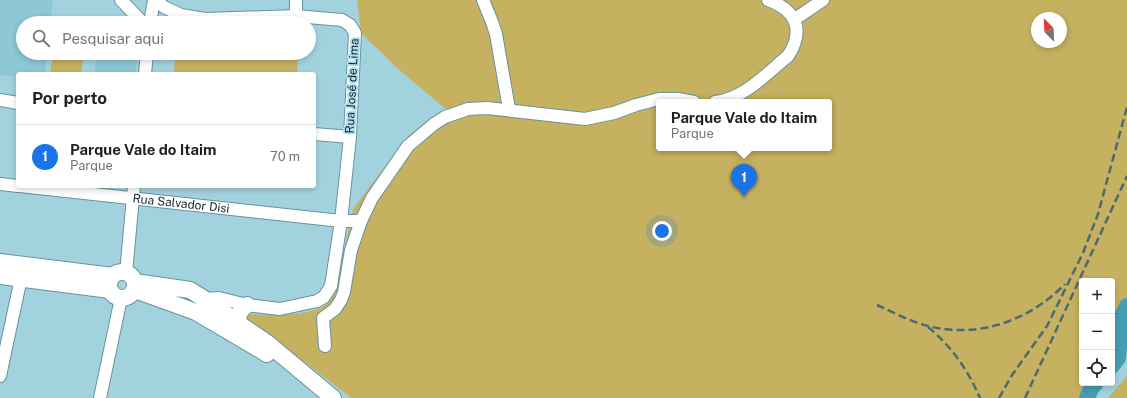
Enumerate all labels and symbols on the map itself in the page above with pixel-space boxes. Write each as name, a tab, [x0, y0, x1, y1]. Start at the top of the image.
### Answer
north arrow	[1031, 12, 1067, 48]
street label: Rua José de Lima	[343, 38, 361, 134]
pin: 1	[731, 164, 757, 197]
street label: Rua Salvador Disi	[132, 191, 230, 216]
your location	[652, 221, 672, 241]

